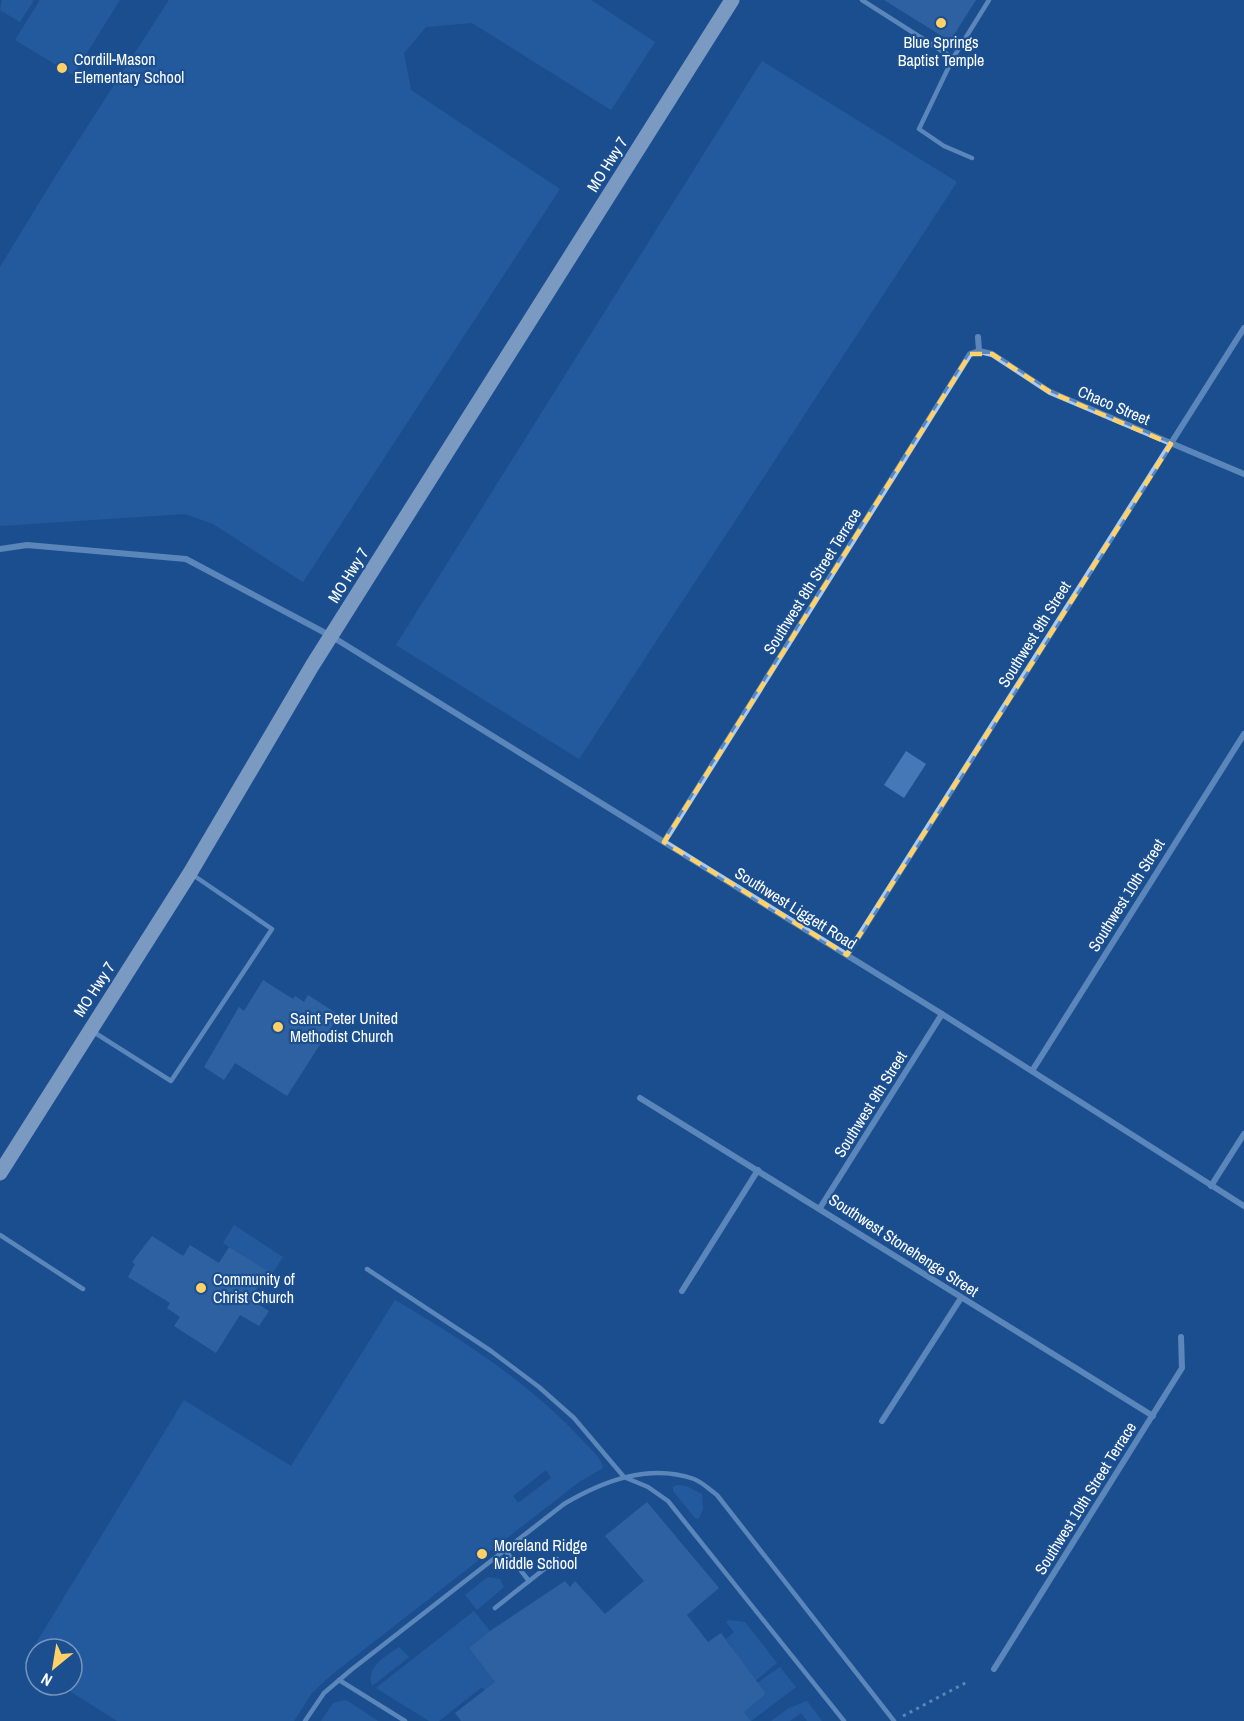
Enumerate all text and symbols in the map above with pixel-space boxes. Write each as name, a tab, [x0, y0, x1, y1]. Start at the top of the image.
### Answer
marker: Blue Springs Baptist Temple	[934, 16, 948, 30]
place label: Blue Springs Baptist Temple	[898, 31, 984, 71]
place label: Cordill-Mason Elementary School	[74, 48, 184, 88]
marker: Cordill-Mason Elementary School	[55, 61, 69, 75]
street label: MO Hwy 7	[581, 132, 633, 196]
street label: Chaco Street	[1074, 380, 1154, 430]
street label: Southwest 8th Street Terrace	[758, 504, 866, 658]
street label: MO Hwy 7	[322, 543, 374, 607]
street label: Southwest 9th Street	[992, 576, 1076, 691]
street label: Southwest 10th Street	[1082, 834, 1170, 956]
street label: Southwest Liggett Road	[731, 862, 861, 954]
street label: MO Hwy 7	[68, 957, 120, 1021]
place label: Saint Peter United Methodist Church	[290, 1007, 398, 1047]
marker: Saint Peter United Methodist Church	[271, 1020, 285, 1034]
street label: Southwest 9th Street	[828, 1046, 912, 1161]
street label: Southwest Stonehenge Street	[825, 1188, 983, 1302]
place label: Community of Christ Church	[213, 1268, 295, 1308]
marker: Community of Christ Church	[194, 1281, 208, 1295]
street label: Southwest 10th Street Terrace	[1029, 1417, 1141, 1579]
place label: Moreland Ridge Middle School	[494, 1534, 587, 1574]
marker: Moreland Ridge Middle School	[475, 1547, 489, 1561]
north arrow	[24, 1637, 84, 1697]
text: N	[37, 1668, 56, 1692]

